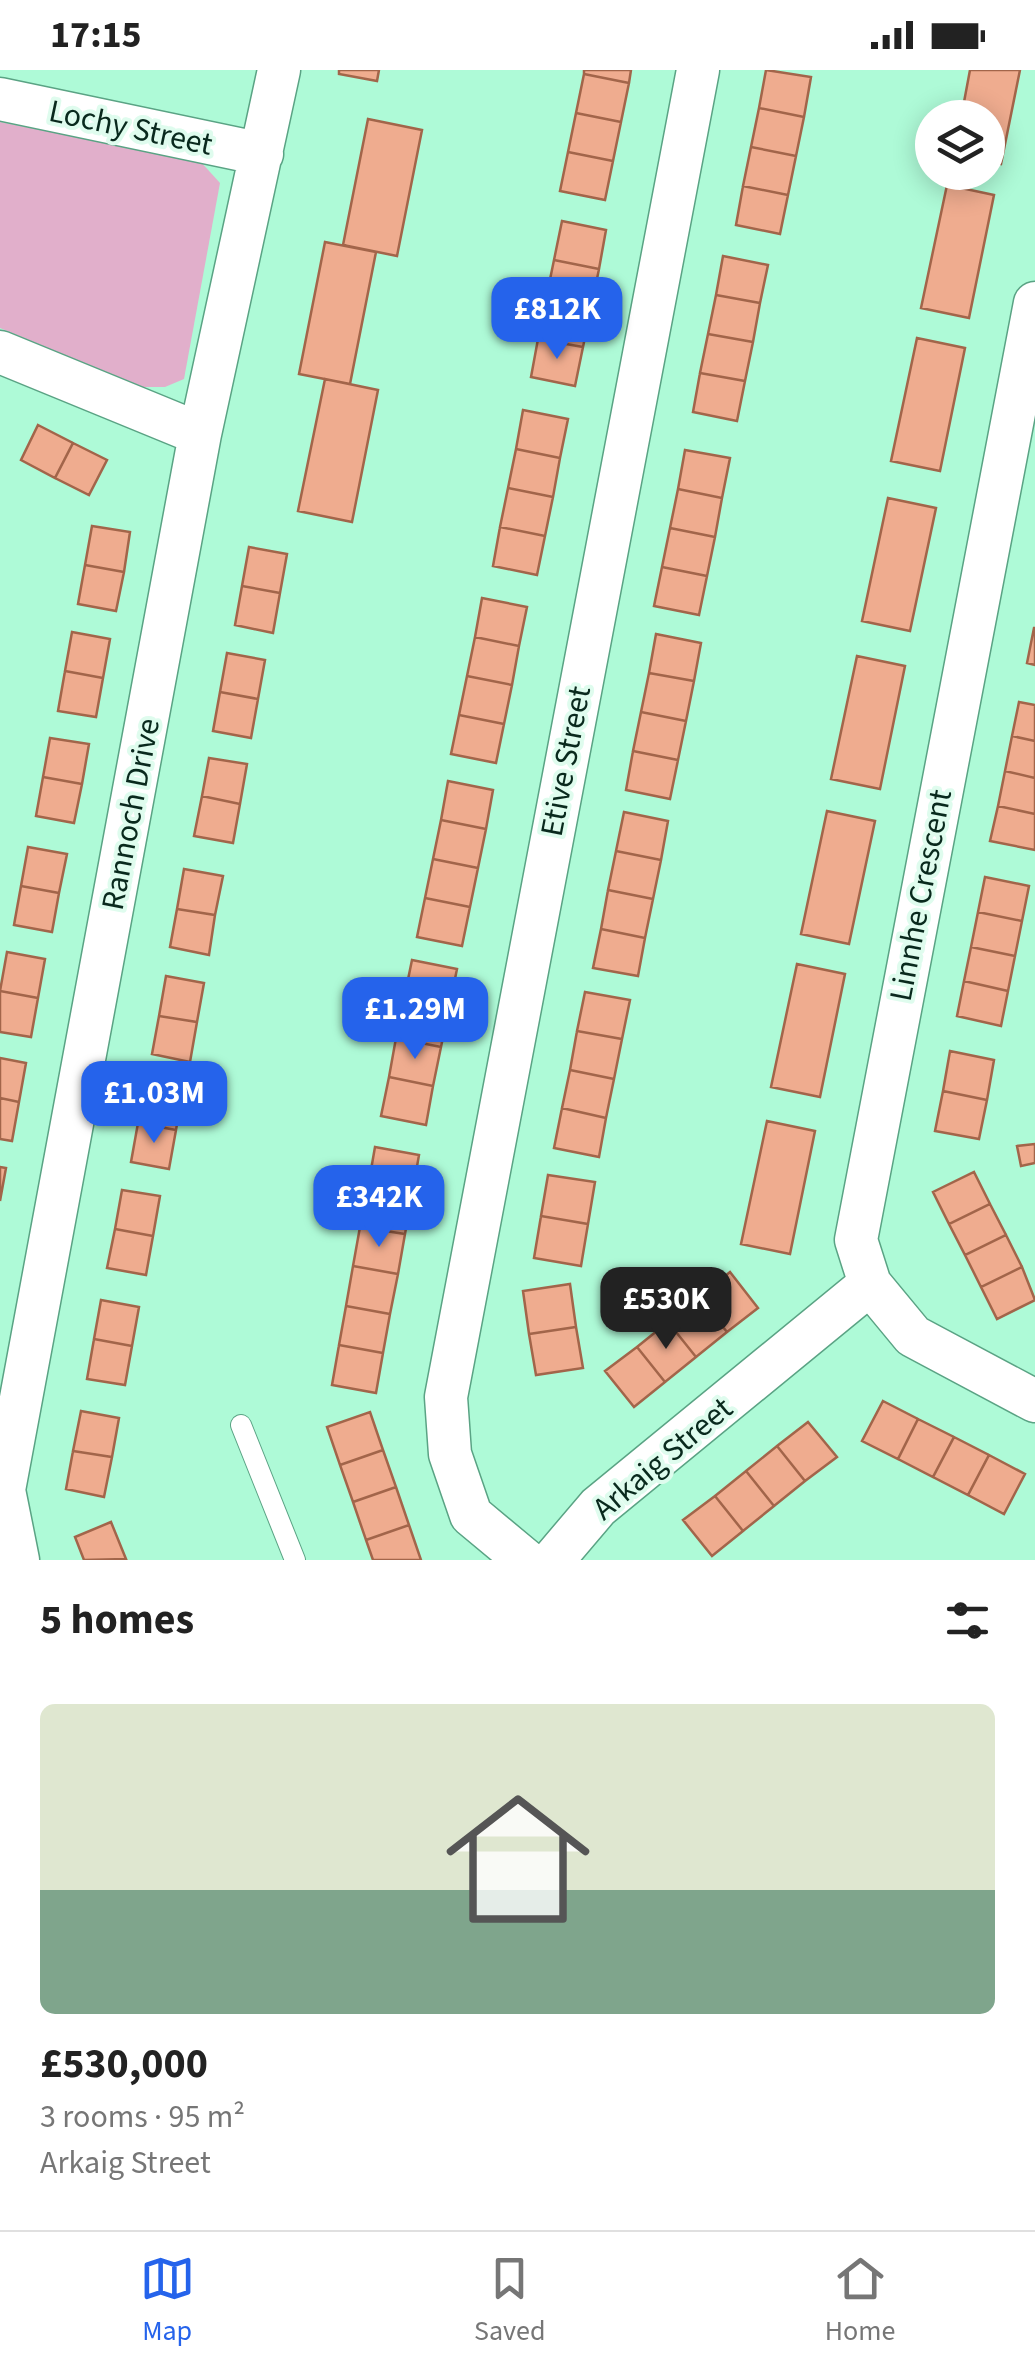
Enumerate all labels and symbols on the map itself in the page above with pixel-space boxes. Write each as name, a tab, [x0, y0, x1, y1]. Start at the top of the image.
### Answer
street label: Lochy Street	[45, 88, 217, 168]
pin: £812K	[487, 277, 627, 362]
street label: Etive Street	[529, 682, 603, 840]
street label: Rannoch Drive	[90, 714, 172, 914]
street label: Linnhe Crescent	[878, 785, 964, 1005]
pin: £1.29M	[334, 977, 496, 1062]
pin: £1.03M	[73, 1061, 235, 1146]
pin: £342K	[309, 1165, 449, 1250]
pin: £530K	[596, 1267, 736, 1352]
street label: Arkaig Street	[582, 1386, 743, 1531]

